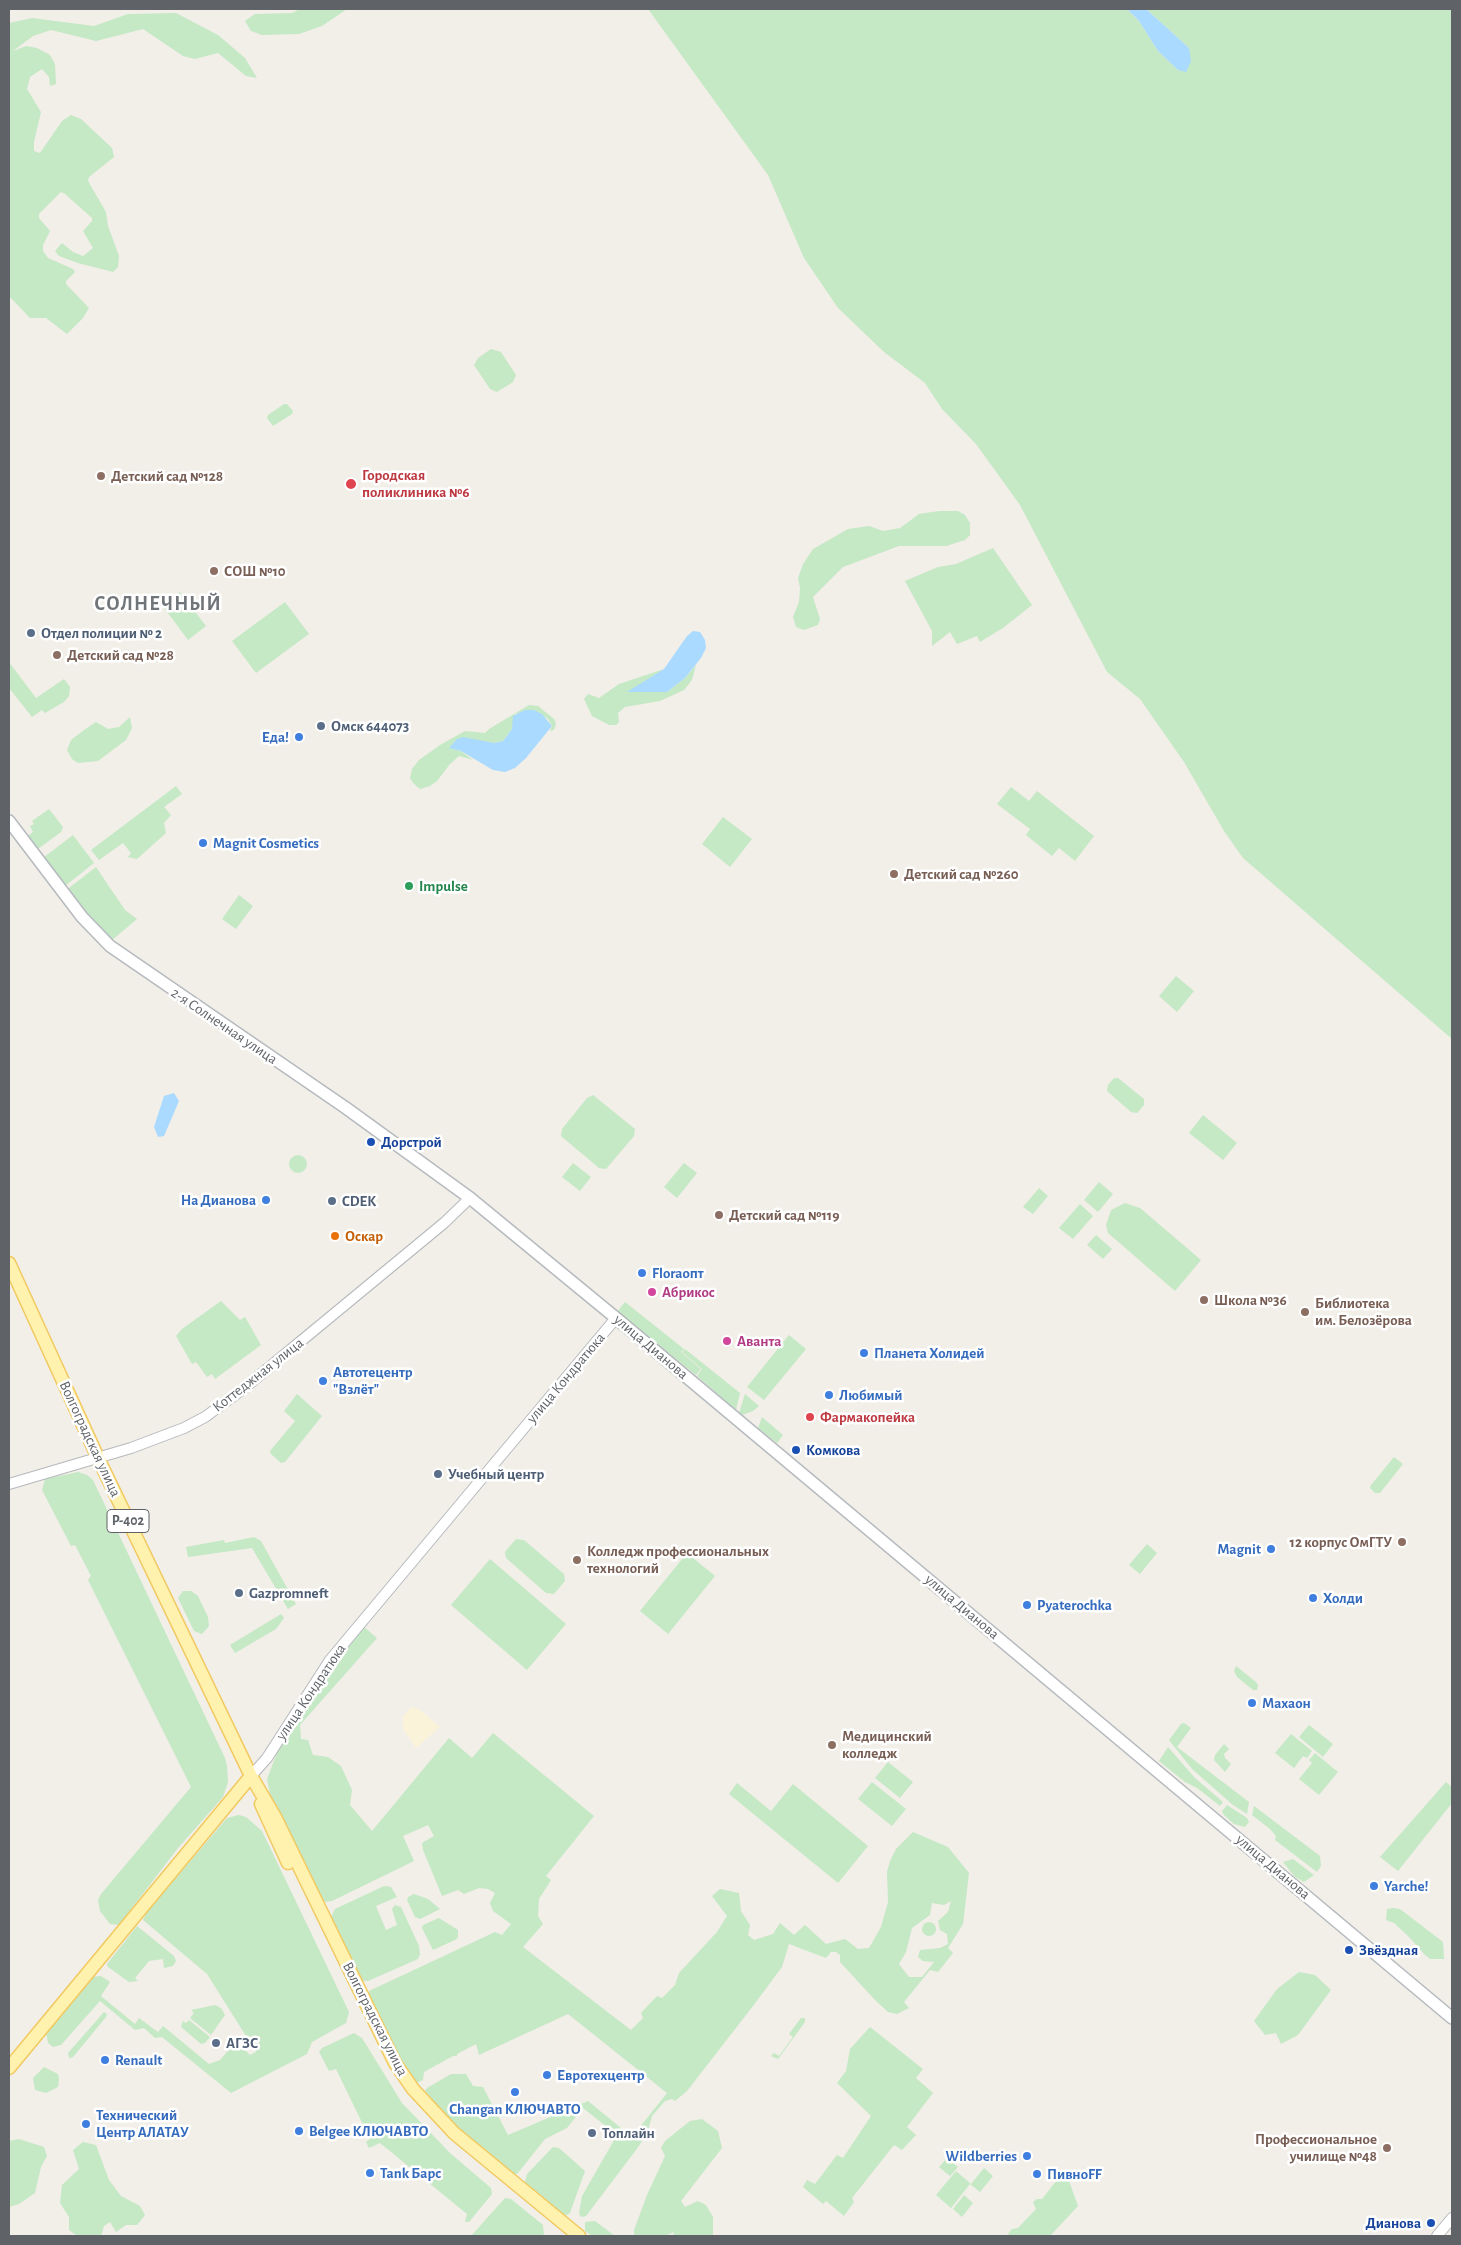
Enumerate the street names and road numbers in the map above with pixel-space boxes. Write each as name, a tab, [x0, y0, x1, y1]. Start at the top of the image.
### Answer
street label: 2-я Солнечная улица	[167, 984, 281, 1068]
street label: улица Дианова	[610, 1311, 692, 1383]
street label: улица Кондратюка	[523, 1329, 609, 1427]
street label: Коттеджная улица	[209, 1334, 307, 1416]
street label: Волгоградская улица	[55, 1378, 125, 1500]
road number: Р-402	[107, 1510, 149, 1532]
street label: улица Дианова	[921, 1571, 1003, 1643]
street label: улица Кондратюка	[272, 1640, 350, 1744]
street label: улица Дианова	[1232, 1831, 1314, 1903]
street label: Волгоградская улица	[338, 1959, 412, 2079]

